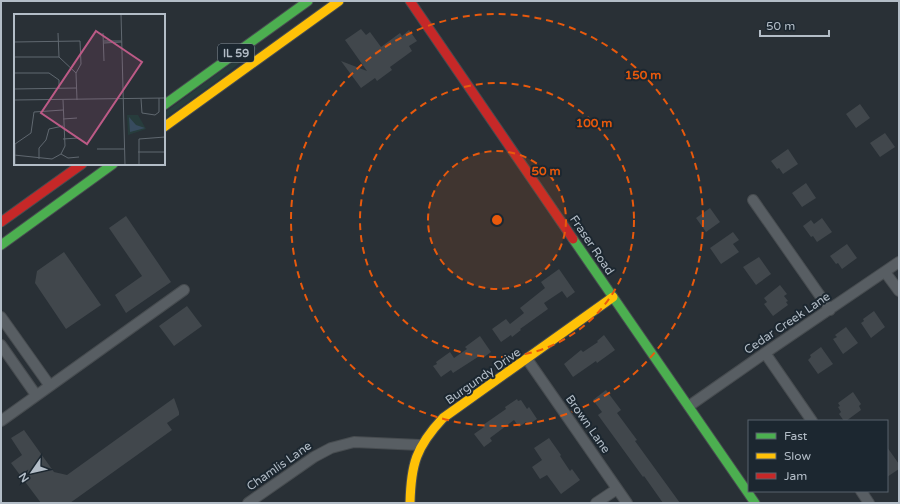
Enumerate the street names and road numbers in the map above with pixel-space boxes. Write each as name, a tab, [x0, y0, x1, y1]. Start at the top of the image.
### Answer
road number: IL 59	[218, 44, 254, 62]
street label: Fraser Road	[567, 213, 617, 277]
street label: Cedar Creek Lane	[741, 289, 833, 357]
street label: Burgundy Drive	[443, 345, 524, 407]
street label: Brown Lane	[563, 392, 613, 456]
street label: Chamlis Lane	[244, 438, 314, 494]

